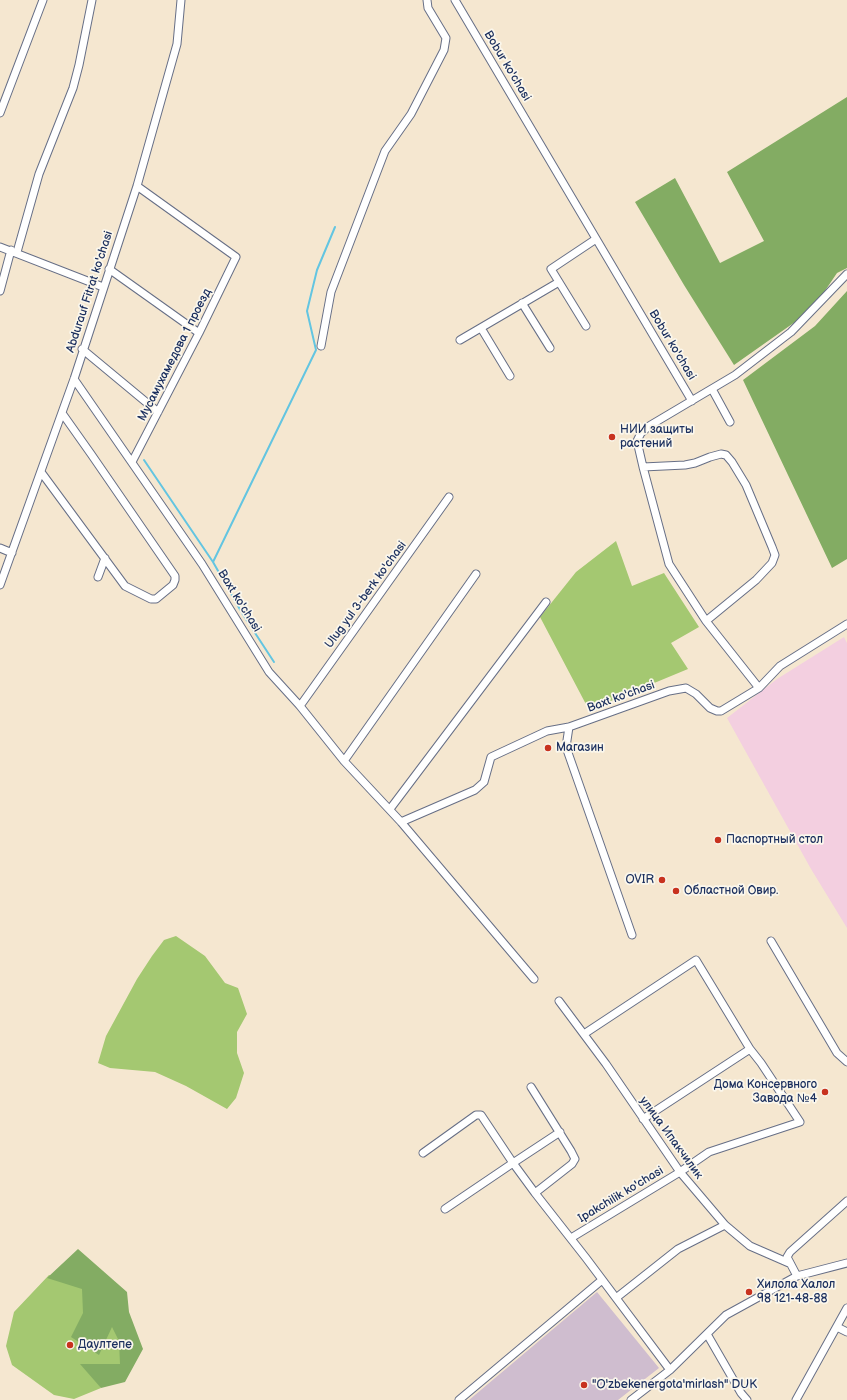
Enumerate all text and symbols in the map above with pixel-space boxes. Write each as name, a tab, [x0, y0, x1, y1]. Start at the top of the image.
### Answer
street label: Bobur ko'chasi	[480, 28, 534, 104]
street label: Abdurauf Fitrat ko'chasi	[64, 229, 116, 355]
street label: Мусамухамедова 1 проезд	[135, 286, 215, 424]
street label: Bobur ko'chasi	[645, 307, 699, 383]
place label: НИИ защиты растений	[620, 423, 694, 451]
marker: НИИ защиты растений	[607, 432, 617, 442]
street label: Ulug yul 3-berk ko'chasi	[322, 539, 410, 651]
street label: Baxt ko'chasi	[214, 567, 264, 635]
street label: Baxt ko'chasi	[585, 678, 657, 716]
place label: Магазин	[556, 741, 604, 755]
marker: Магазин	[543, 743, 553, 753]
place label: Паспортный стол	[726, 833, 823, 847]
marker: Паспортный стол	[713, 835, 723, 845]
place label: OVIR	[625, 873, 654, 887]
marker: OVIR	[657, 875, 667, 885]
place label: Областной Овир.	[684, 884, 778, 898]
marker: Областной Овир.	[671, 886, 681, 896]
place label: Дома Консервного Завода №4	[714, 1078, 817, 1106]
marker: Дома Консервного Завода №4	[820, 1087, 830, 1097]
street label: улица Ипакчилик	[636, 1094, 706, 1182]
street label: Ipakchilik ko'chasi	[576, 1164, 666, 1226]
place label: Хилола Халол 98 121-48-88	[757, 1278, 835, 1306]
marker: Хилола Халол 98 121-48-88	[744, 1287, 754, 1297]
place label: Даултепе	[78, 1338, 132, 1352]
marker: Даултепе	[65, 1340, 75, 1350]
place label: "O'zbekenergota'mirlash" DUK	[592, 1378, 757, 1392]
marker: "O'zbekenergota'mirlash" DUK	[579, 1380, 589, 1390]

